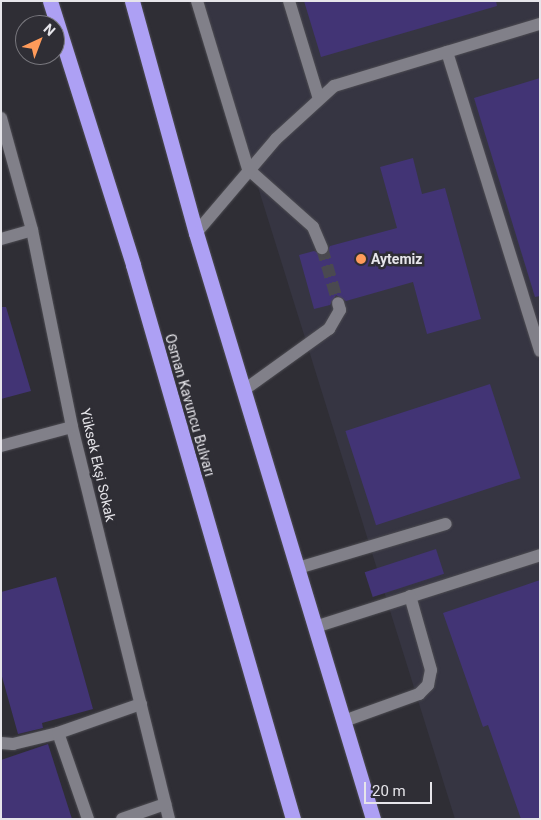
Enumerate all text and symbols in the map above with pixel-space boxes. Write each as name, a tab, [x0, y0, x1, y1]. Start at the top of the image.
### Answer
north arrow	[15, 15, 65, 65]
text: N	[40, 21, 59, 39]
place label: Aytemiz	[371, 251, 422, 267]
marker: Aytemiz	[355, 253, 367, 265]
street label: Osman Kavuncu Bulvarı	[162, 332, 218, 478]
street label: Yüksek Ekşi Sokak	[77, 407, 119, 523]
scale bar	[366, 772, 434, 804]
text: 20 m	[372, 782, 406, 800]

